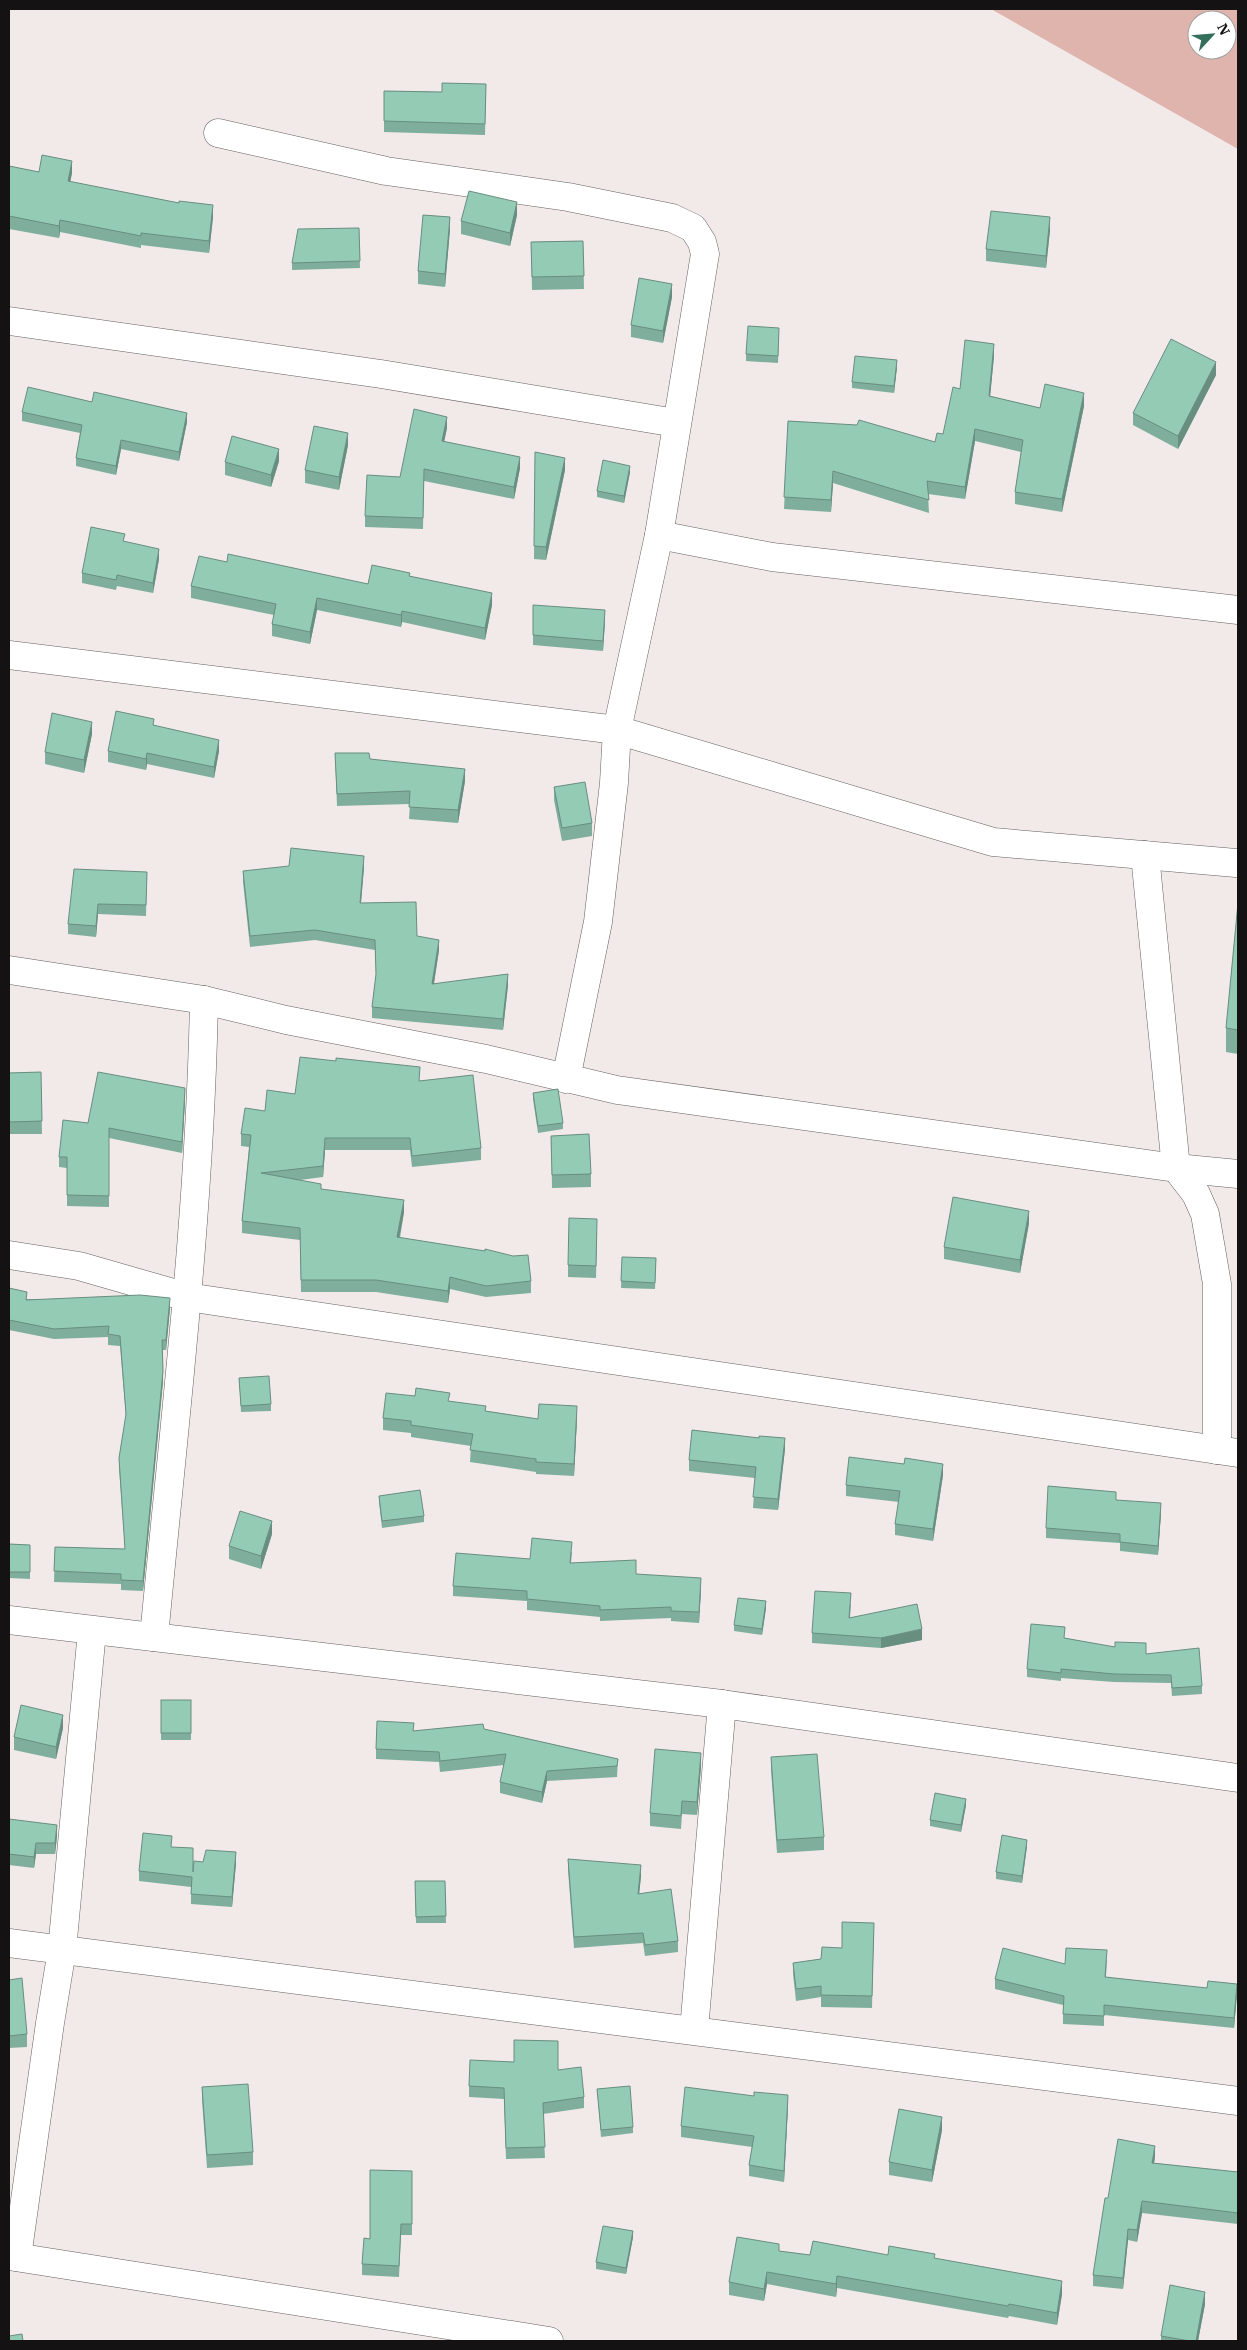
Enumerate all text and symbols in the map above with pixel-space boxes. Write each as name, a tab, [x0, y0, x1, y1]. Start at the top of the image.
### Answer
north arrow	[1187, 10, 1237, 60]
text: N	[1213, 20, 1234, 38]

